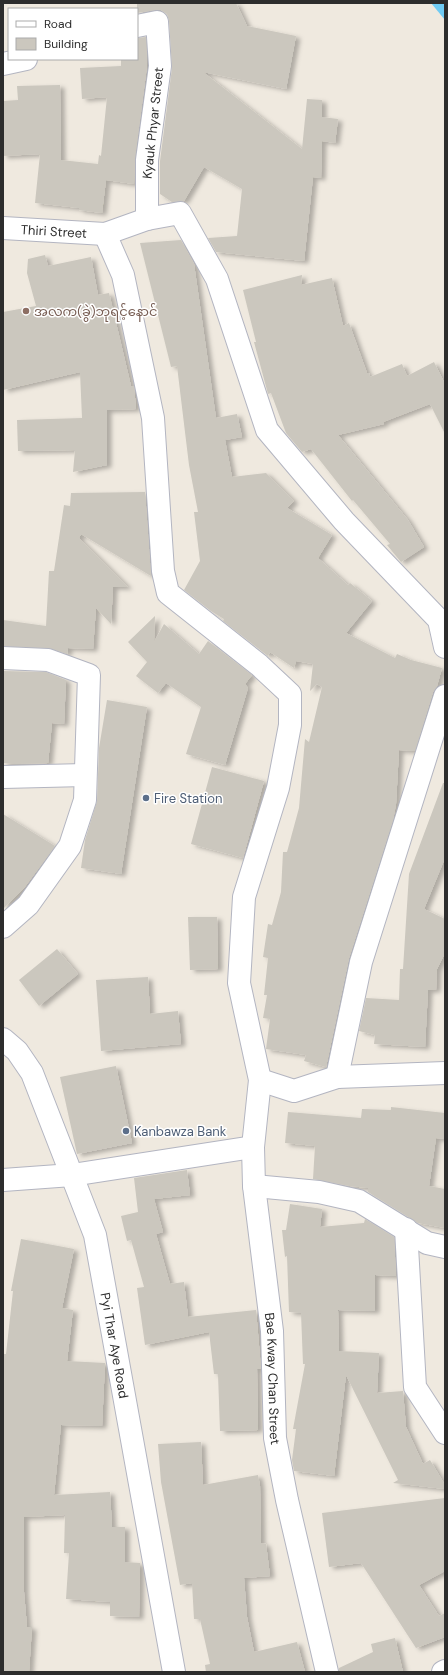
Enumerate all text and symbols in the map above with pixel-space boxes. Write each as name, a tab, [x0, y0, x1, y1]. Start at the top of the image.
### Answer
legend	[8, 8, 138, 60]
text: Road	[44, 16, 72, 32]
text: Building	[44, 36, 88, 52]
street label: Kyauk Phyar Street	[139, 66, 167, 180]
street label: Thiri Street	[20, 221, 87, 241]
place label: အလက(ခွဲ)ဘုရင့်နောင်	[34, 303, 157, 322]
marker: အလက(ခွဲ)ဘုရင့်နောင်	[21, 306, 31, 316]
place label: Fire Station	[154, 790, 222, 807]
marker: Fire Station	[141, 793, 151, 803]
place label: Kanbawza Bank	[134, 1123, 227, 1140]
marker: Kanbawza Bank	[121, 1126, 131, 1136]
street label: Pyi Thar Aye Road	[97, 1291, 133, 1400]
street label: Bae Kway Chan Street	[261, 1312, 285, 1446]

